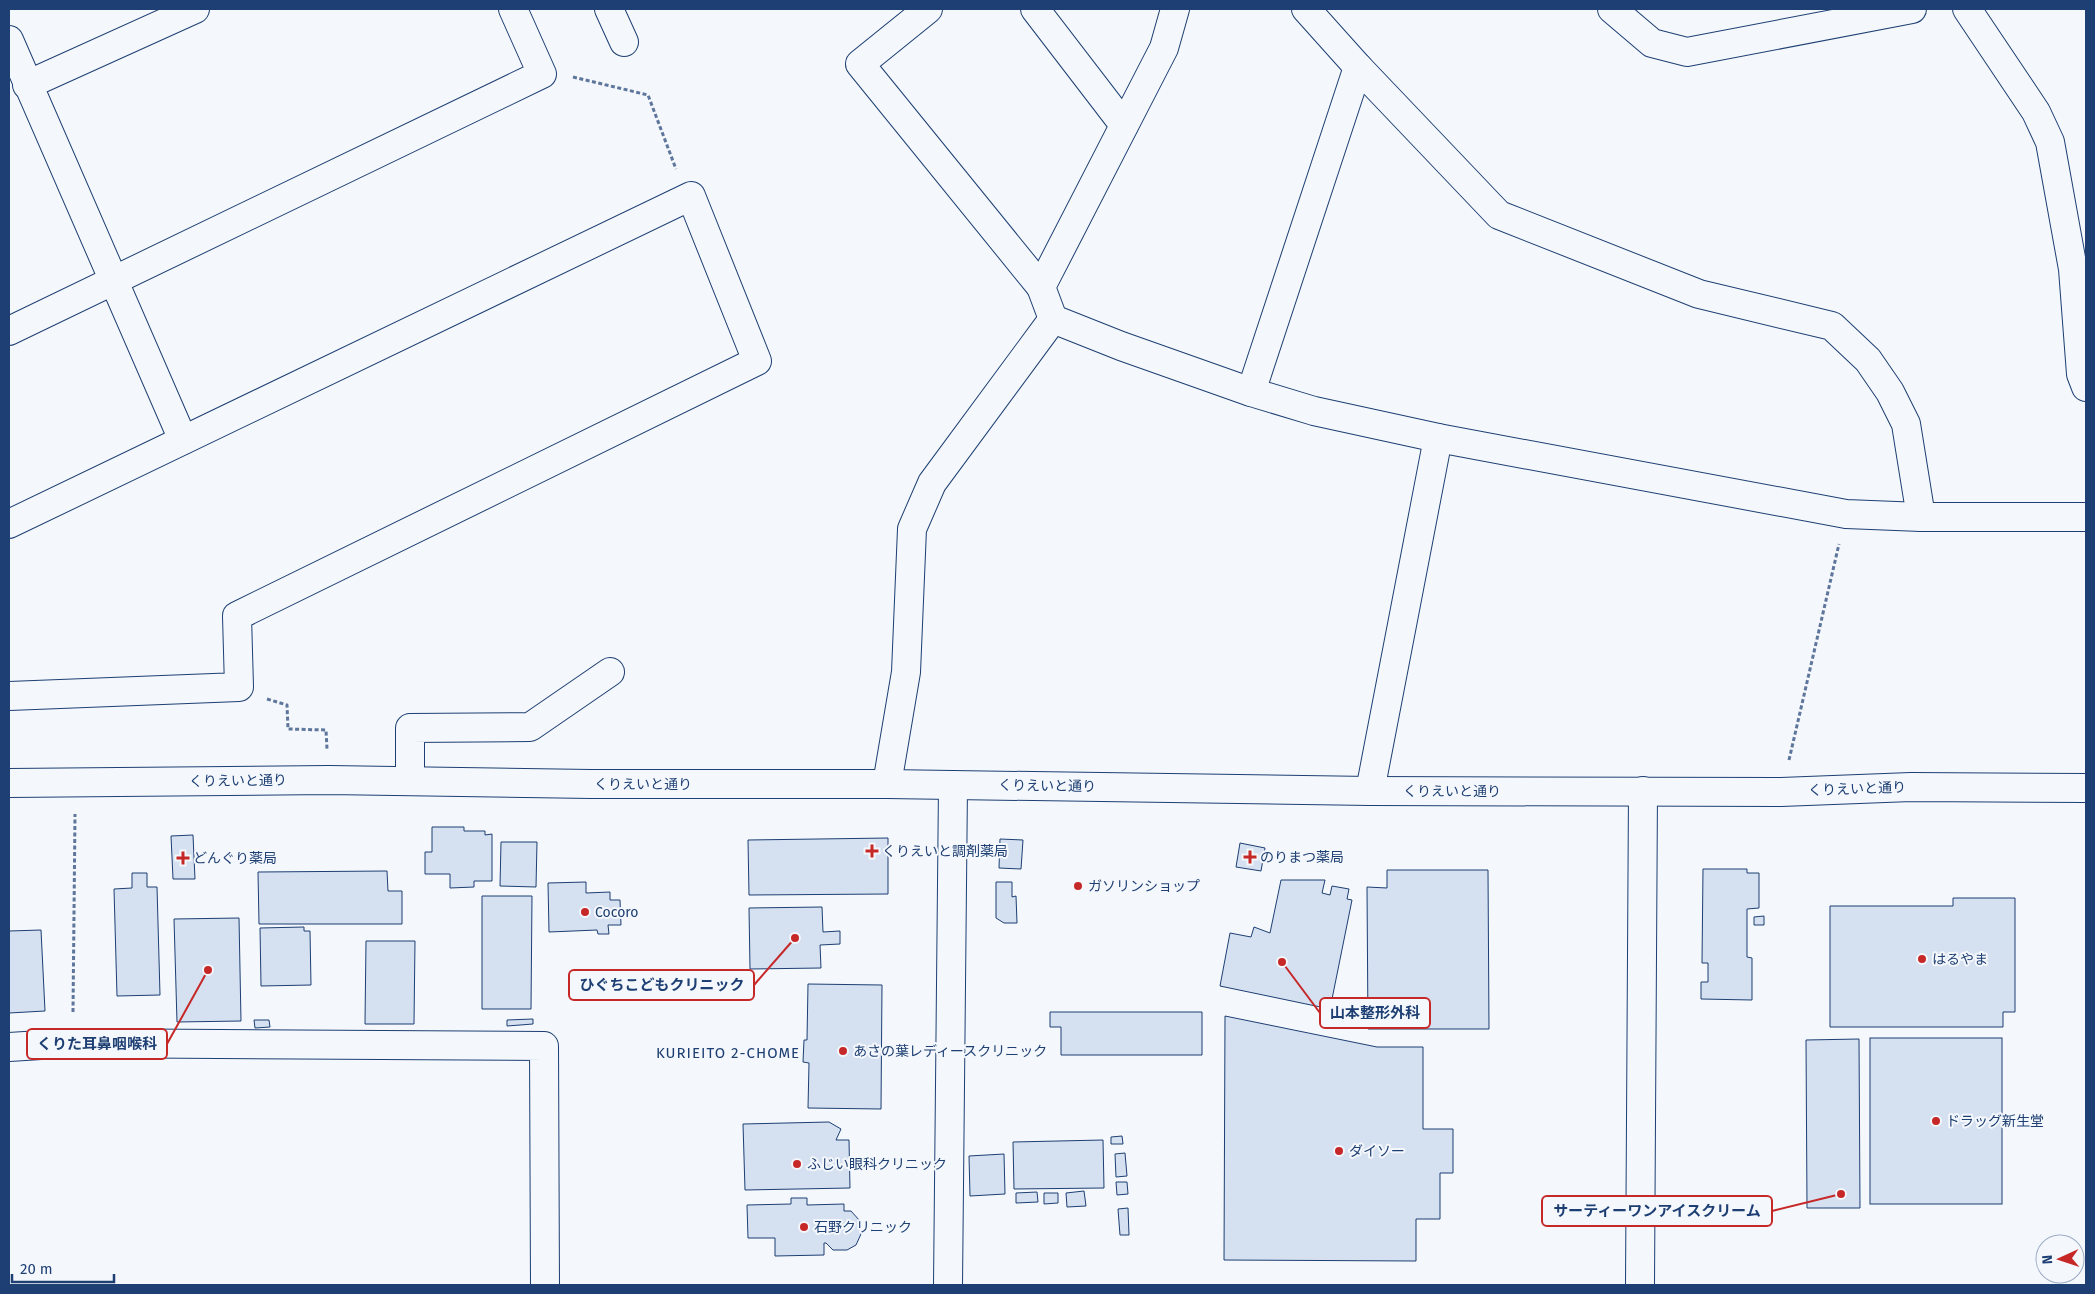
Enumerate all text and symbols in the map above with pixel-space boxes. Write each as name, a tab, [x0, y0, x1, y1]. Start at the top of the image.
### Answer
street label: くりえいと通り	[189, 772, 287, 790]
street label: くりえいと通り	[594, 776, 692, 793]
street label: くりえいと通り	[998, 777, 1096, 795]
street label: くりえいと通り	[1808, 779, 1906, 799]
street label: くりえいと通り	[1403, 783, 1501, 800]
place label: くりえいと調剤薬局	[882, 843, 1008, 860]
marker: くりえいと調剤薬局	[866, 845, 878, 857]
place label: のりまつ薬局	[1260, 849, 1344, 866]
place label: どんぐり薬局	[193, 850, 277, 867]
marker: のりまつ薬局	[1244, 851, 1256, 863]
marker: どんぐり薬局	[177, 852, 189, 864]
place label: ガソリンショップ	[1088, 878, 1200, 895]
marker: ガソリンショップ	[1072, 880, 1084, 892]
place label: Cocoro	[595, 904, 638, 921]
marker: Cocoro	[579, 906, 591, 918]
place label: はるやま	[1932, 951, 1988, 968]
marker: はるやま	[1916, 953, 1928, 965]
callout: ひぐちこどもクリニック	[569, 970, 754, 1000]
text: ひぐちこどもクリニック	[579, 976, 745, 994]
callout: 山本整形外科	[1320, 998, 1430, 1028]
text: 山本整形外科	[1330, 1004, 1420, 1022]
callout: くりた耳鼻咽喉科	[27, 1029, 167, 1059]
text: くりた耳鼻咽喉科	[37, 1035, 157, 1053]
place label: あさの葉レディースクリニック	[853, 1043, 1047, 1060]
district label: KURIEITO 2-CHOME	[656, 1044, 800, 1062]
marker: あさの葉レディースクリニック	[837, 1045, 849, 1057]
place label: ドラッグ新生堂	[1946, 1113, 2044, 1130]
marker: ドラッグ新生堂	[1930, 1115, 1942, 1127]
place label: ダイソー	[1349, 1143, 1405, 1160]
marker: ダイソー	[1333, 1145, 1345, 1157]
place label: ふじい眼科クリニック	[807, 1156, 947, 1173]
marker: ふじい眼科クリニック	[791, 1158, 803, 1170]
callout: サーティーワンアイスクリーム	[1542, 1196, 1772, 1226]
text: サーティーワンアイスクリーム	[1553, 1202, 1761, 1220]
place label: 石野クリニック	[814, 1219, 912, 1236]
marker: 石野クリニック	[798, 1221, 810, 1233]
north arrow	[2035, 1234, 2085, 1284]
scale bar	[12, 1252, 115, 1284]
text: N	[2039, 1255, 2056, 1265]
text: 20 m	[20, 1260, 53, 1278]

